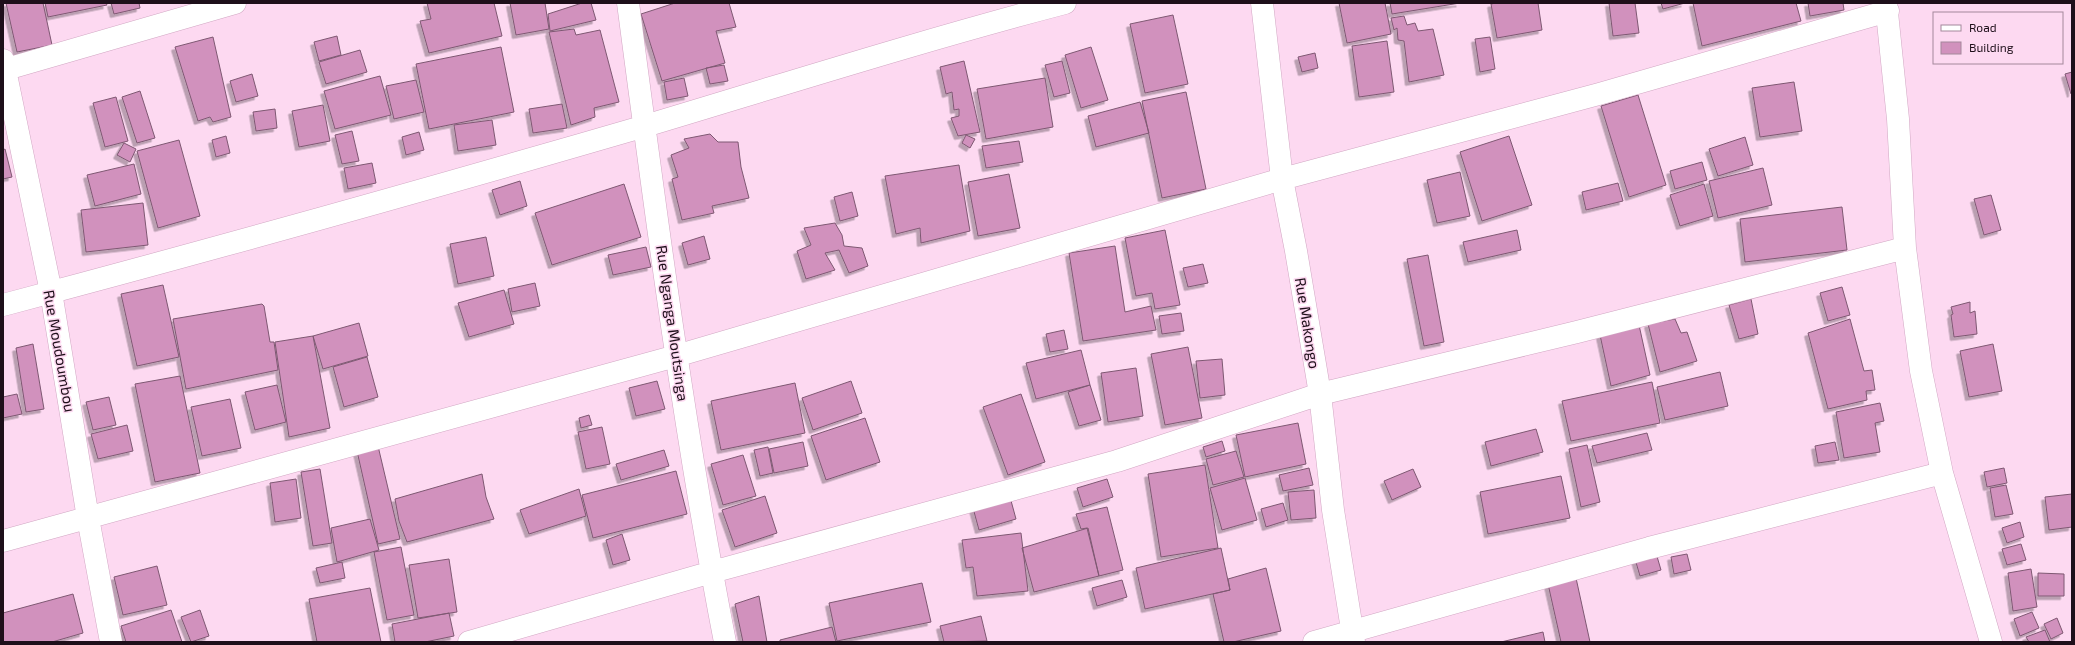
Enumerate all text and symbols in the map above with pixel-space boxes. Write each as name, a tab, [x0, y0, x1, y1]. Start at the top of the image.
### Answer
legend	[1933, 12, 2063, 64]
text: Road	[1969, 20, 1997, 34]
text: Building	[1969, 40, 2014, 54]
street label: Rue Nganga Moutsinga	[653, 244, 693, 402]
street label: Rue Makongo	[1292, 276, 1324, 370]
street label: Rue Moudoumbou	[40, 288, 80, 414]

